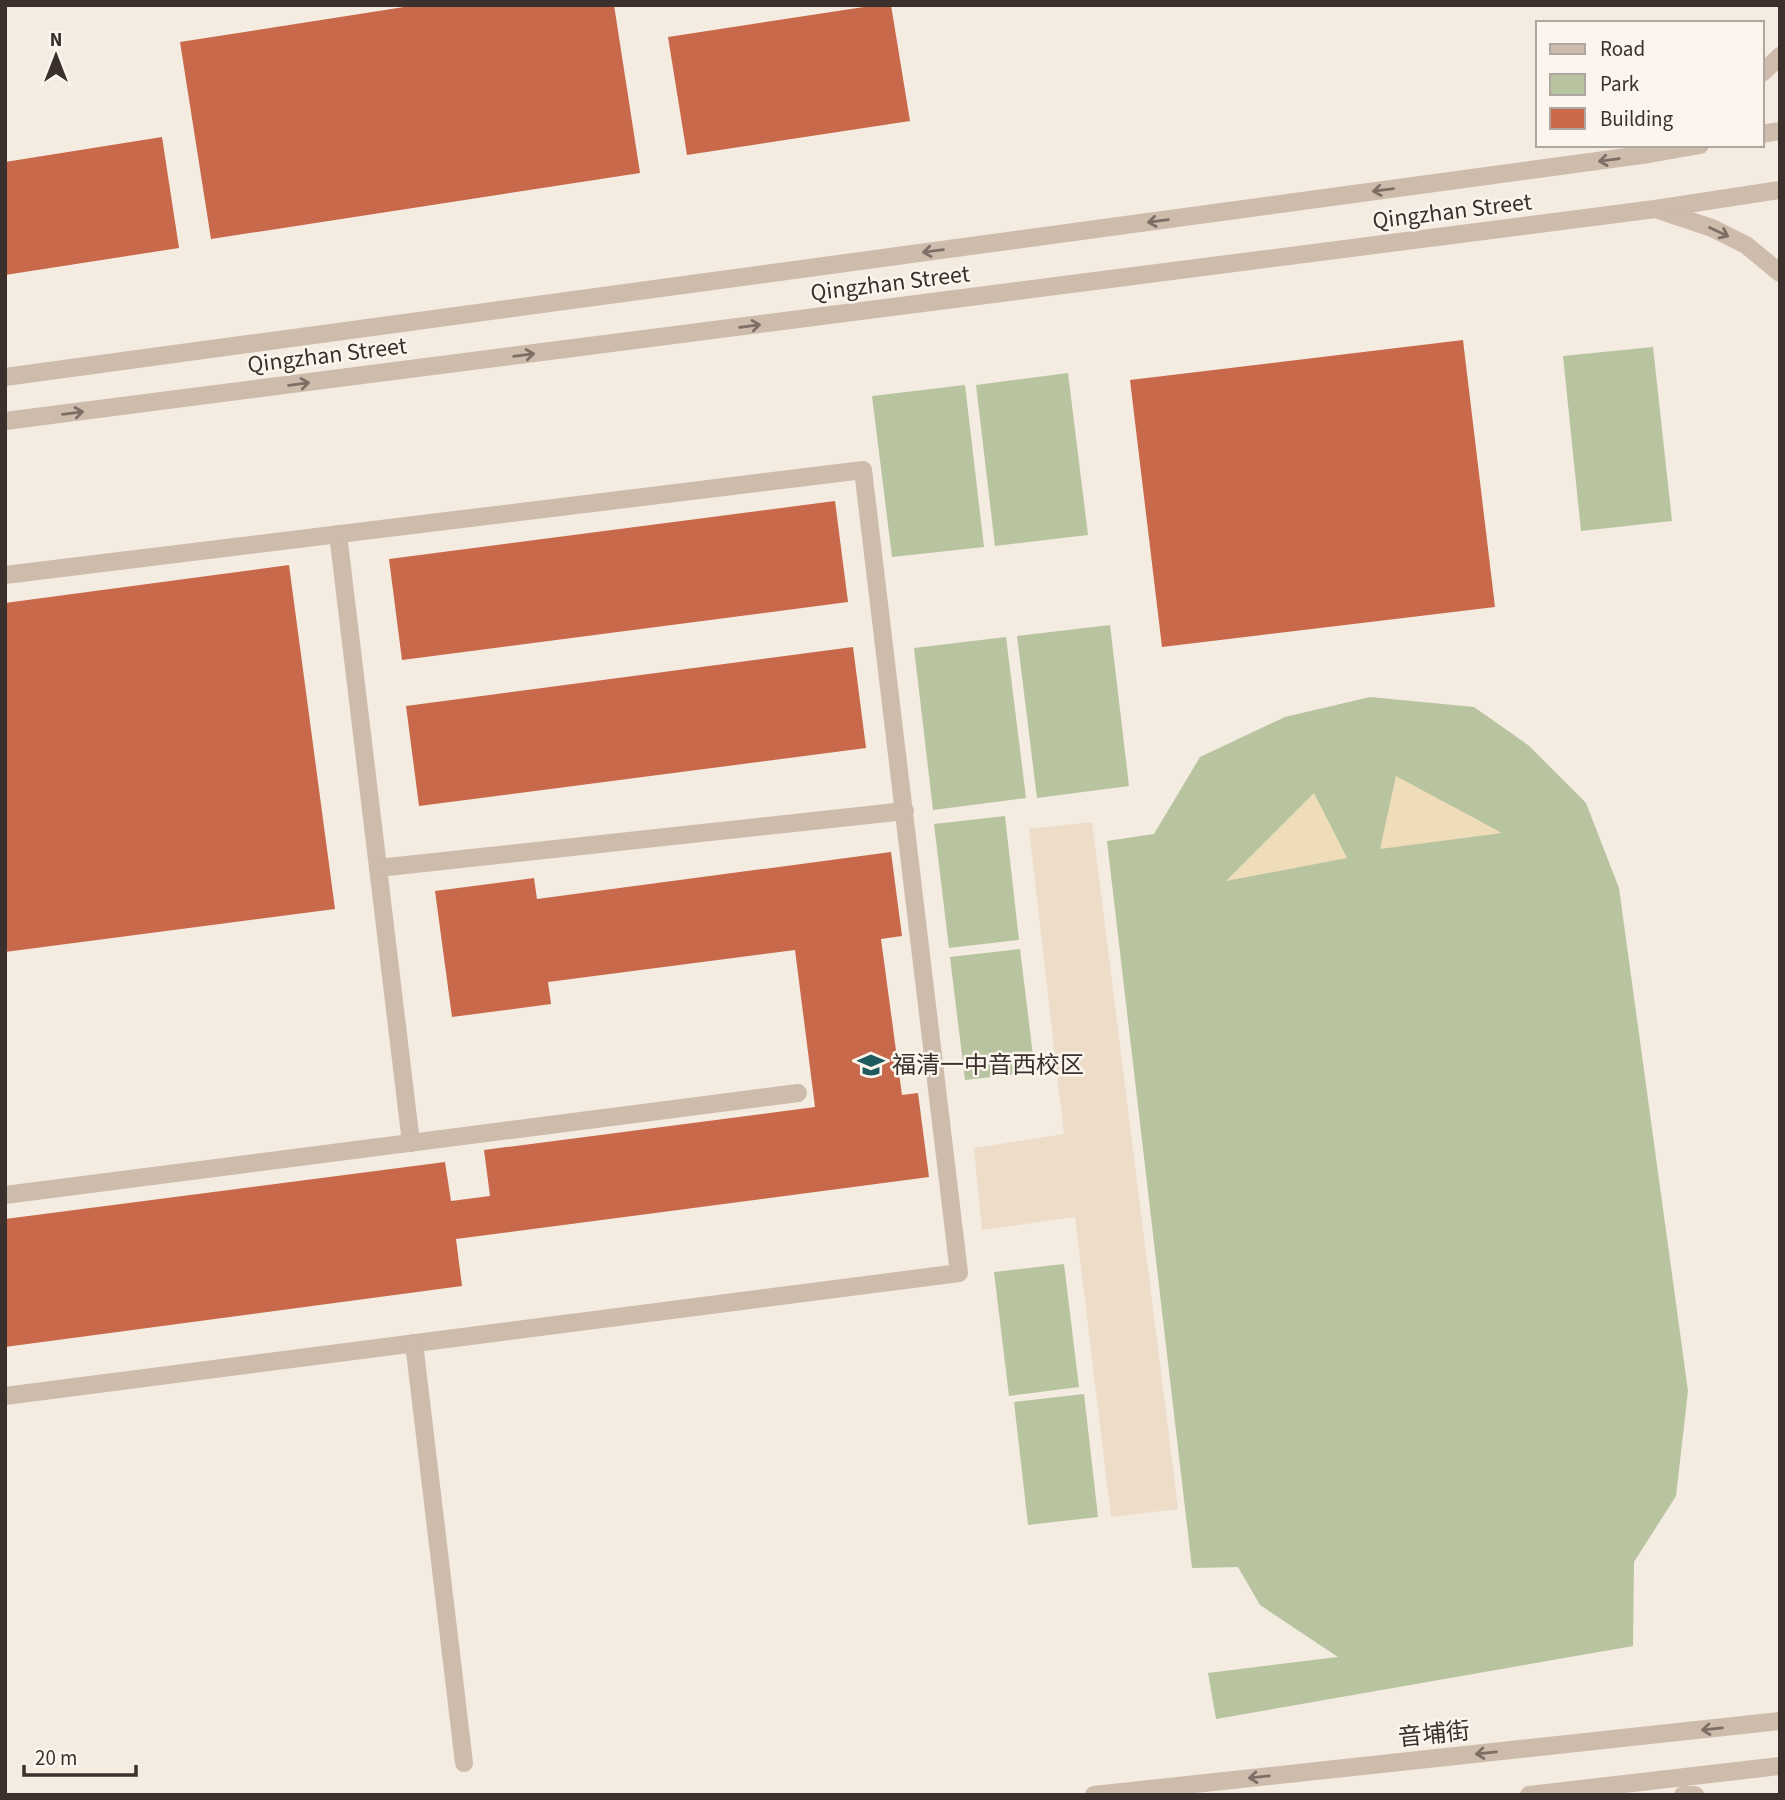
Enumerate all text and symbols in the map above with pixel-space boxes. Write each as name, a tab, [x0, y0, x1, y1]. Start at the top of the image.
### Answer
north arrow	[21, 21, 91, 91]
legend	[1536, 21, 1764, 147]
text: N	[50, 27, 62, 54]
text: Road	[1600, 34, 1645, 64]
text: Park	[1600, 69, 1640, 99]
text: Building	[1600, 104, 1674, 134]
one-way arrow	[1598, 153, 1621, 166]
street label: Qingzhan Street	[1370, 184, 1534, 239]
one-way arrow	[1373, 184, 1395, 197]
one-way arrow	[1147, 214, 1170, 227]
one-way arrow	[1708, 226, 1729, 239]
one-way arrow	[922, 245, 944, 258]
street label: Qingzhan Street	[808, 256, 972, 311]
one-way arrow	[738, 319, 761, 332]
street label: Qingzhan Street	[245, 328, 409, 383]
one-way arrow	[512, 348, 535, 361]
one-way arrow	[287, 377, 309, 390]
one-way arrow	[61, 406, 84, 419]
place label: 福清一中音西校区	[892, 1048, 1084, 1083]
school or university icon: 福清一中音西校区	[856, 1050, 886, 1080]
street label: 音埔街	[1396, 1713, 1472, 1756]
one-way arrow	[1701, 1722, 1724, 1735]
scale bar	[24, 1734, 136, 1778]
text: 20 m	[35, 1743, 77, 1773]
one-way arrow	[1475, 1747, 1497, 1760]
one-way arrow	[1249, 1771, 1271, 1784]

